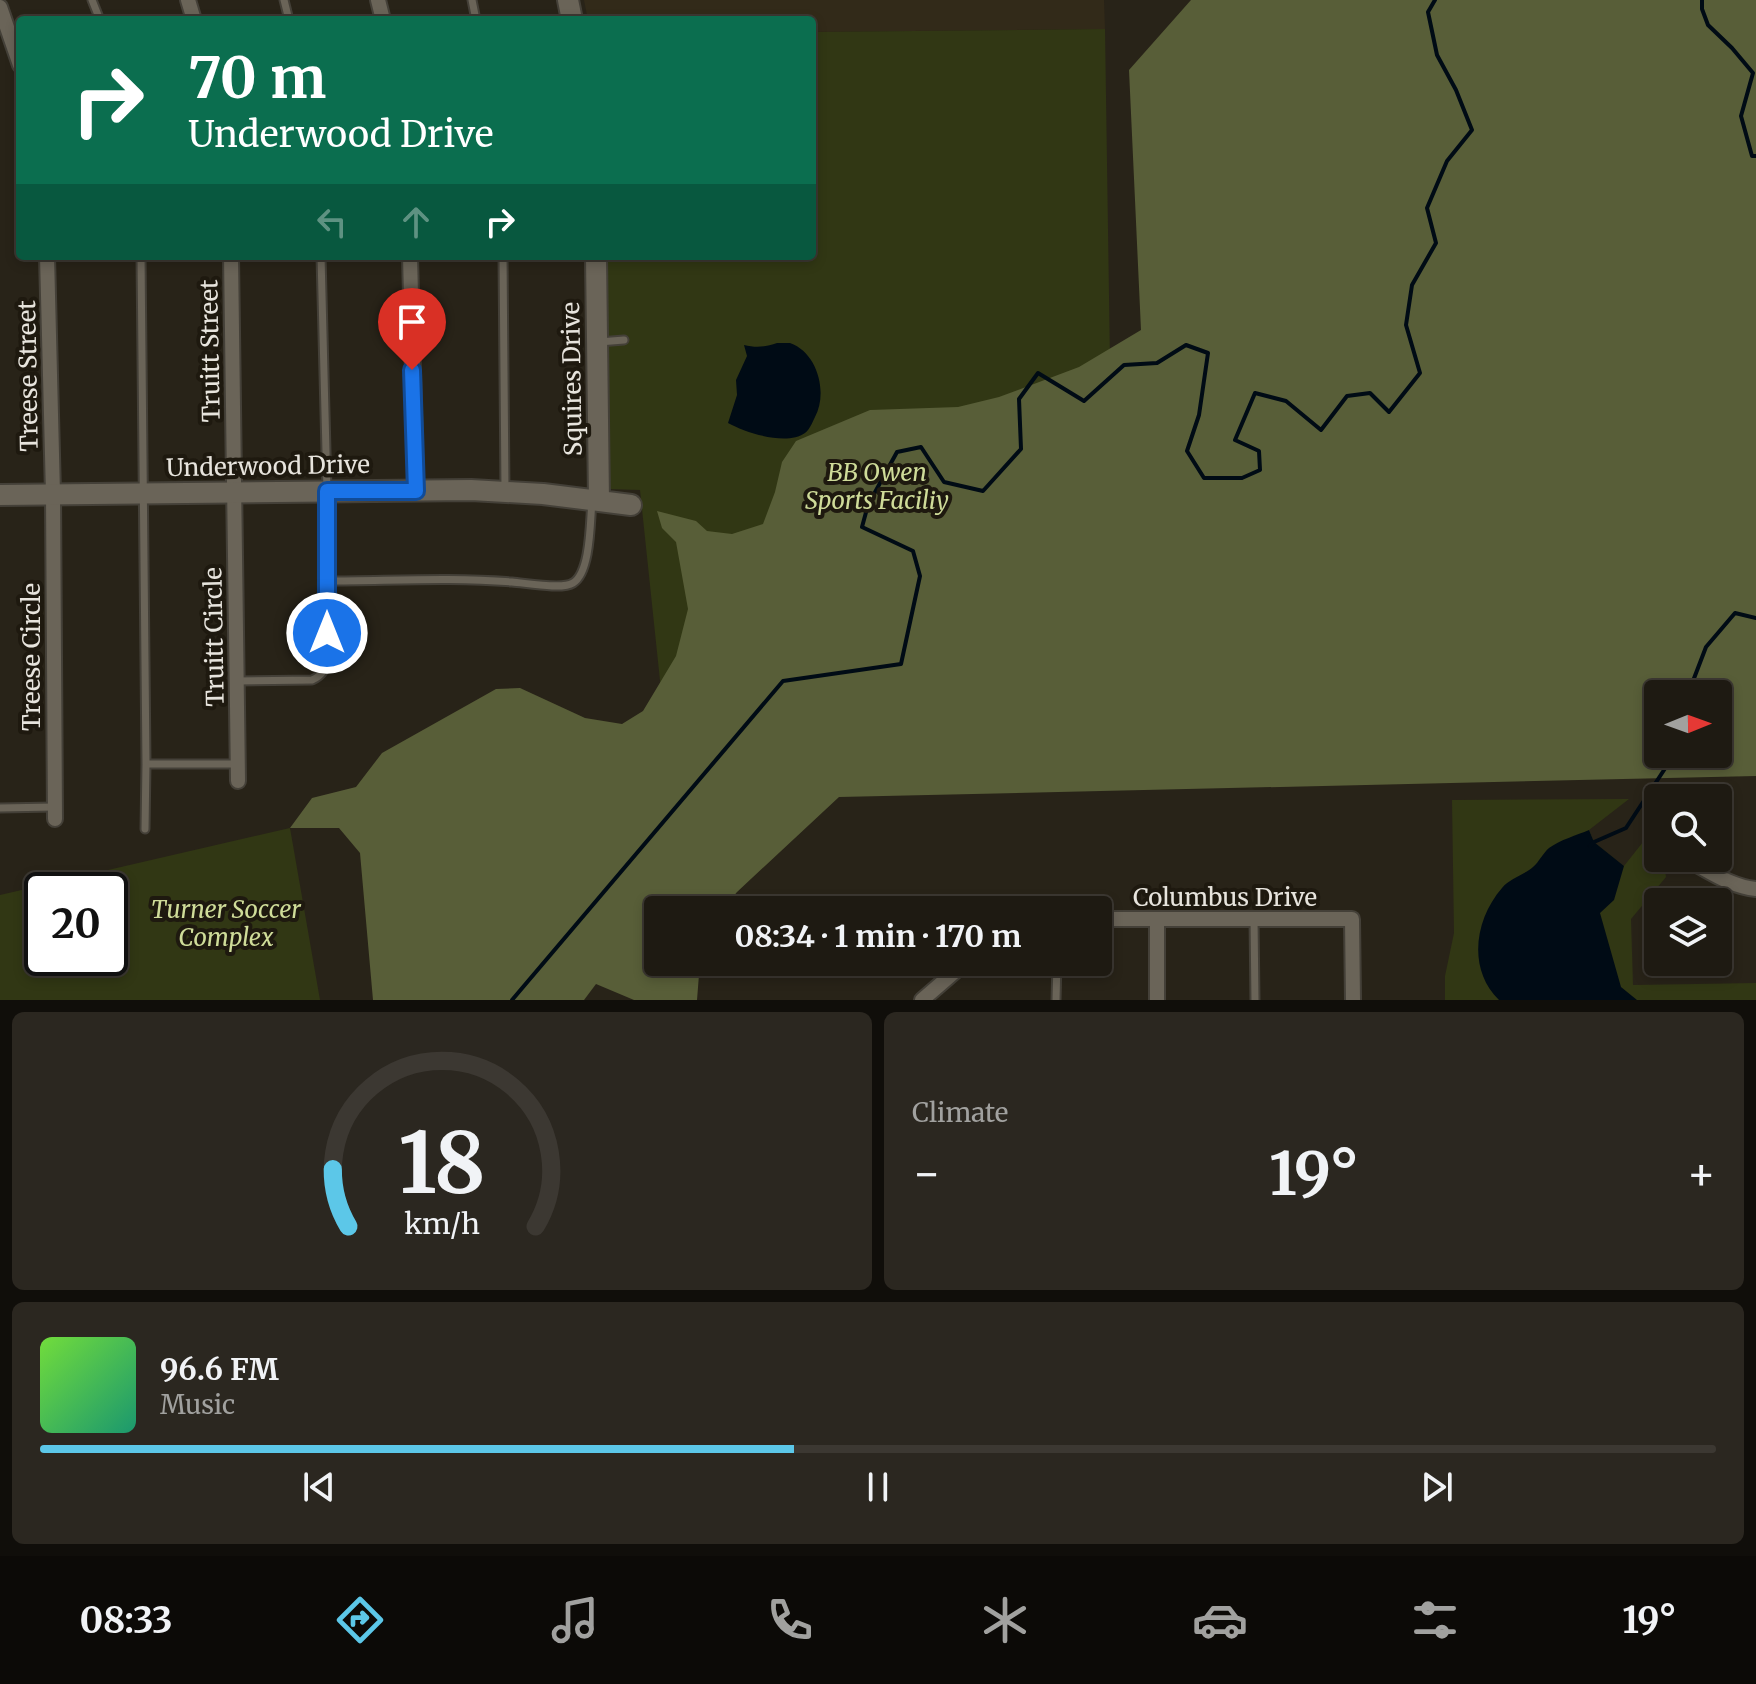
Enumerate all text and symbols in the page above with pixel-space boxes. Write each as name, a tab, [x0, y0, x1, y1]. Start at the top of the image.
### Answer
text: 70 m	[188, 43, 326, 113]
icon: right	[56, 48, 160, 152]
text: Underwood Drive	[188, 112, 493, 157]
icon: left	[310, 200, 354, 244]
icon: ahead	[394, 200, 438, 244]
icon: right	[478, 200, 522, 244]
street label: Truitt Street	[193, 279, 227, 423]
pin	[378, 288, 446, 370]
street label: Treese Street	[11, 299, 45, 452]
icon: arrive	[390, 300, 434, 344]
street label: Squires Drive	[555, 302, 589, 456]
street label: Underwood Drive	[166, 449, 370, 483]
park label: BB Owen Sports Faciliy	[805, 457, 949, 516]
street label: Truitt Circle	[197, 567, 231, 707]
street label: Treese Circle	[16, 583, 47, 731]
position arrow	[285, 591, 369, 675]
north arrow	[1644, 680, 1732, 768]
map controls	[1644, 680, 1732, 976]
button: search	[1644, 784, 1732, 872]
speed limit sign: 20	[24, 872, 128, 976]
street label: Columbus Drive	[1133, 882, 1317, 913]
button: layers	[1644, 888, 1732, 976]
park label: Turner Soccer Complex	[151, 894, 302, 953]
text: 08:34 · 1 min · 170 m	[735, 917, 1021, 955]
text: Climate	[912, 1096, 1008, 1129]
text: 18	[398, 1111, 486, 1216]
text: 19°	[1269, 1136, 1359, 1211]
text: −	[912, 1146, 941, 1201]
text: +	[1687, 1146, 1716, 1201]
text: km/h	[404, 1206, 480, 1242]
text: 96.6 FM	[160, 1350, 279, 1388]
text: Music	[160, 1388, 235, 1421]
icon: previous	[297, 1465, 341, 1509]
icon: pause	[856, 1465, 900, 1509]
icon: next	[1415, 1465, 1459, 1509]
icon: directions	[332, 1592, 388, 1648]
icon: music	[547, 1592, 603, 1648]
icon: phone	[762, 1592, 818, 1648]
icon: climate	[977, 1592, 1033, 1648]
icon: car	[1192, 1592, 1248, 1648]
icon: filters	[1407, 1592, 1463, 1648]
text: 08:33	[80, 1598, 173, 1643]
text: 19°	[1622, 1598, 1676, 1643]

